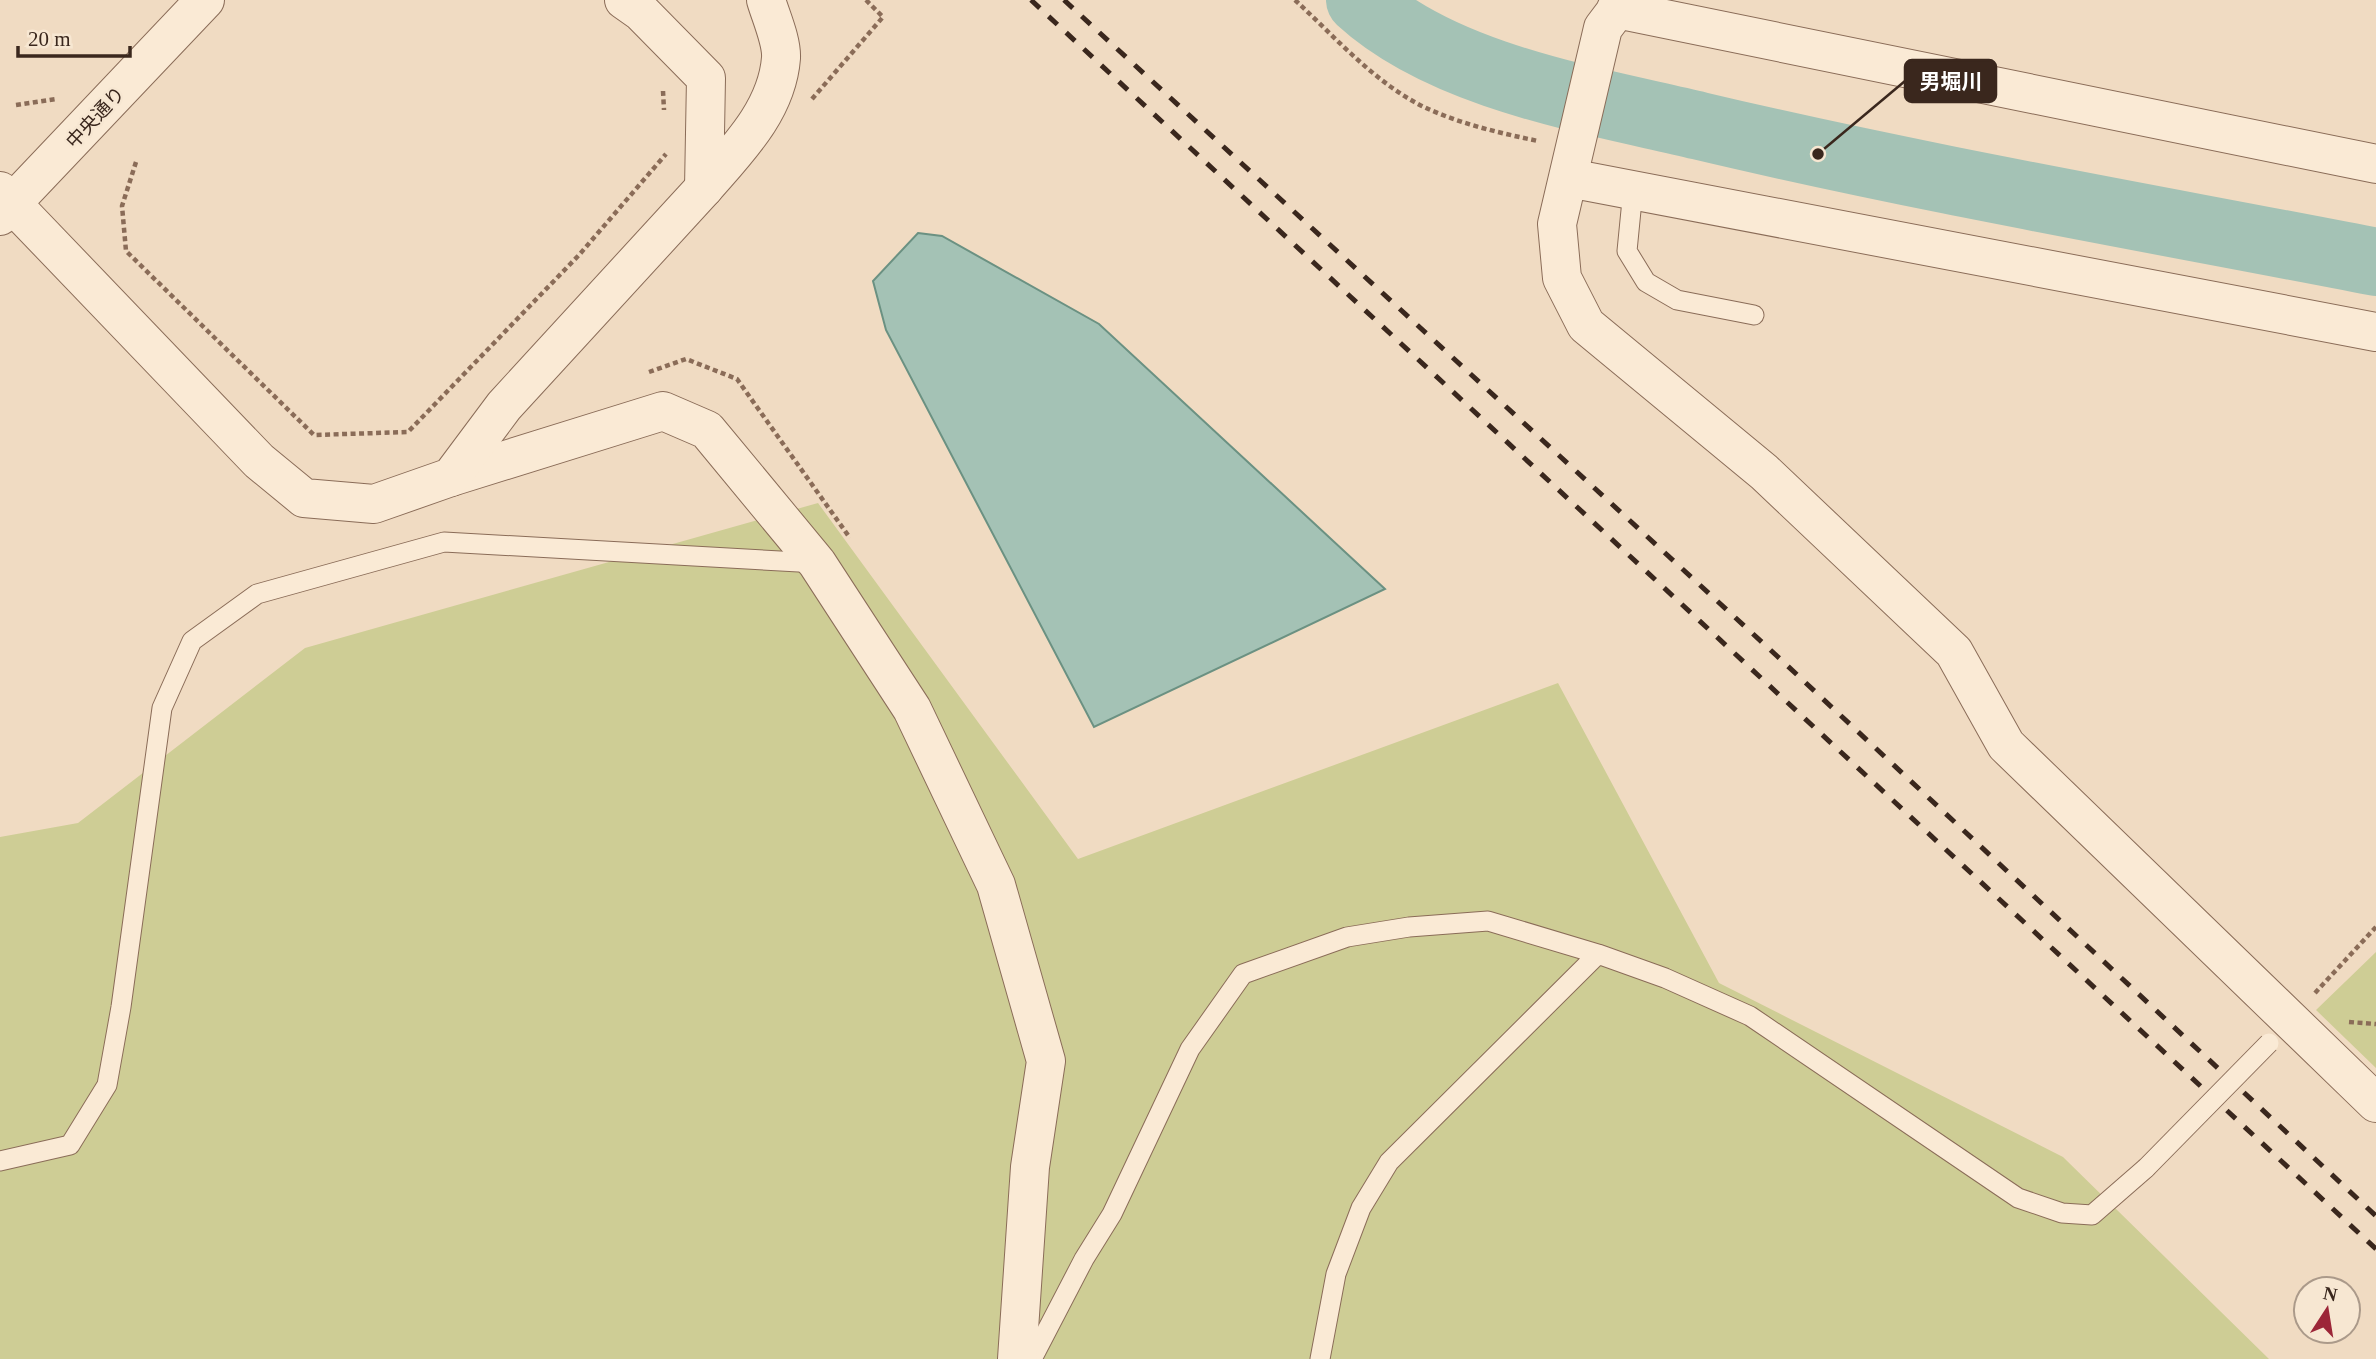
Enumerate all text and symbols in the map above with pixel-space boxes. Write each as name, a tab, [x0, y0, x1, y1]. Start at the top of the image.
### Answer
scale bar	[18, 14, 130, 58]
text: 20 m	[28, 27, 71, 51]
callout: 男堀川	[1905, 60, 1996, 102]
text: 男堀川	[1920, 70, 1983, 94]
street label: 中央通り	[62, 82, 129, 152]
north arrow	[2292, 1275, 2362, 1345]
text: N	[2322, 1282, 2340, 1306]

